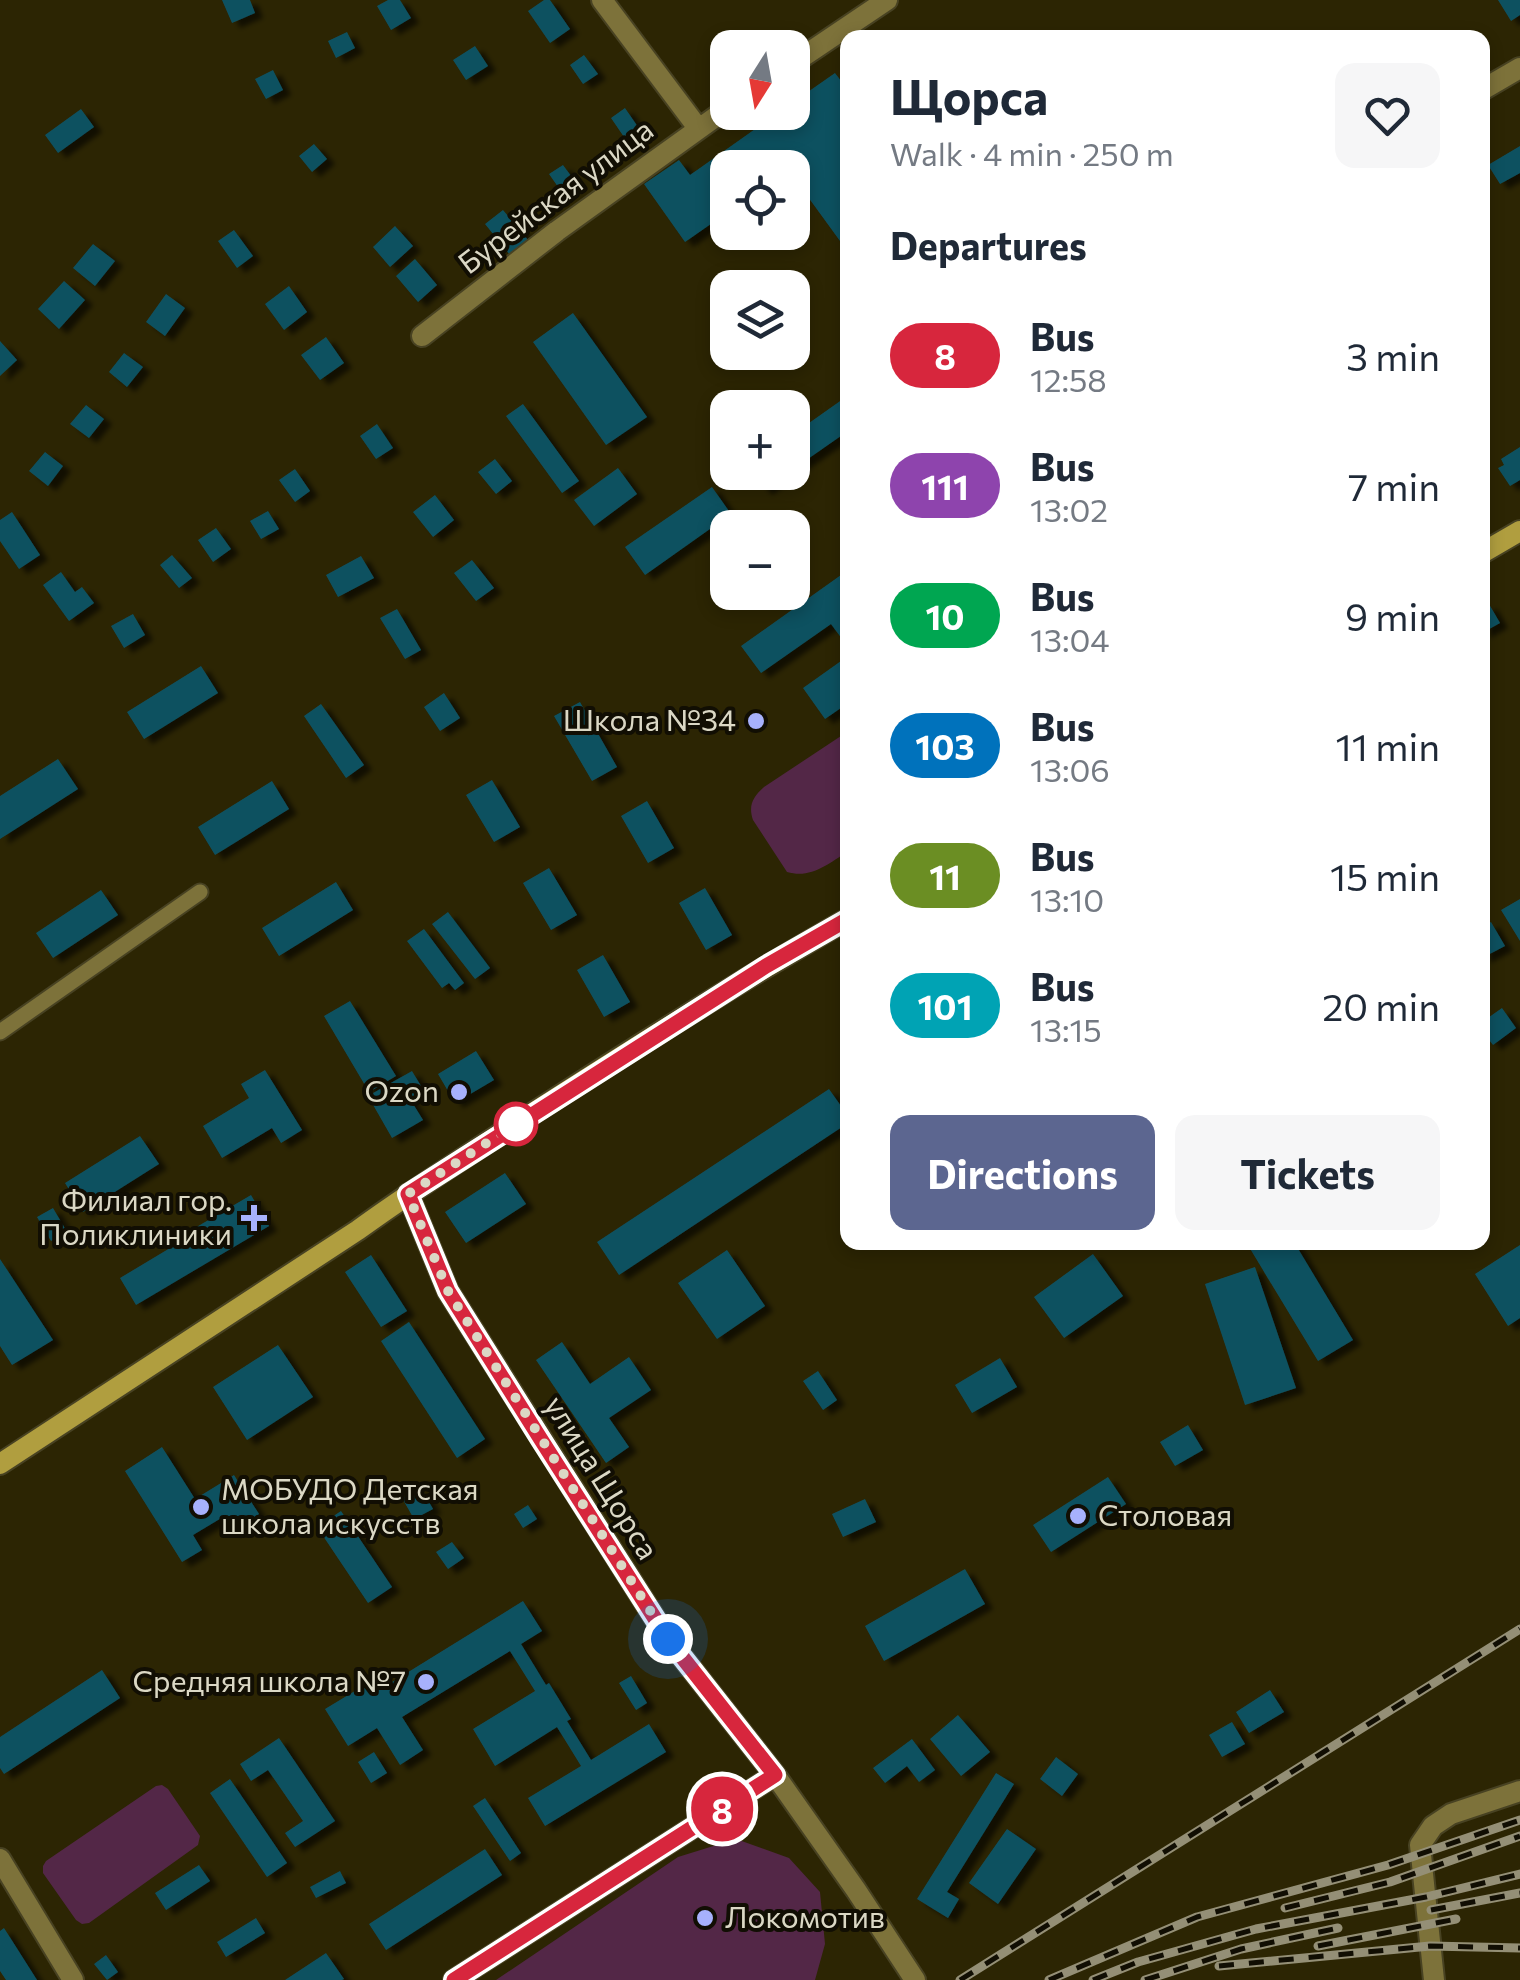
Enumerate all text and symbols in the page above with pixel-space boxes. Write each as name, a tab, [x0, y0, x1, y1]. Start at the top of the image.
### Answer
north arrow	[710, 30, 810, 130]
map controls	[710, 30, 810, 610]
button: heart	[1335, 63, 1440, 168]
text: Щорса	[890, 66, 1048, 125]
street label: Бурейская улица	[450, 110, 659, 280]
text: Walk · 4 min · 250 m	[890, 133, 1174, 173]
button: locate	[710, 150, 810, 250]
text: Departures	[890, 221, 1087, 268]
button: layers	[710, 270, 810, 370]
text: Bus	[1030, 312, 1095, 359]
text: 3 min	[1346, 332, 1440, 379]
text: 8	[934, 334, 956, 377]
text: 12:58	[1030, 359, 1107, 399]
button: +	[710, 390, 810, 490]
text: Bus	[1030, 442, 1095, 489]
text: 7 min	[1348, 462, 1440, 509]
text: 111	[921, 464, 969, 507]
text: 13:02	[1030, 489, 1108, 529]
button: −	[710, 510, 810, 610]
text: Bus	[1030, 572, 1095, 619]
text: 9 min	[1345, 592, 1440, 639]
text: 10	[925, 594, 965, 637]
text: 13:04	[1030, 619, 1110, 659]
place label: Школа №34	[563, 700, 736, 737]
text: Bus	[1030, 702, 1095, 749]
marker: Школа №34	[745, 710, 767, 732]
text: 11 min	[1336, 722, 1440, 769]
text: 103	[915, 724, 975, 767]
text: 13:06	[1030, 749, 1110, 789]
text: Bus	[1030, 832, 1095, 879]
text: 15 min	[1330, 852, 1440, 899]
text: 11	[929, 854, 961, 897]
text: 13:10	[1030, 879, 1104, 919]
text: Bus	[1030, 962, 1095, 1009]
text: 20 min	[1322, 982, 1440, 1029]
text: 101	[918, 984, 972, 1027]
text: 13:15	[1030, 1009, 1102, 1049]
place label: Ozon	[365, 1071, 439, 1108]
marker: Ozon	[448, 1081, 470, 1103]
unlabelled marker	[495, 1103, 537, 1145]
button: Directions	[890, 1115, 1155, 1230]
button: Tickets	[1175, 1115, 1440, 1230]
place label: Филиал гор. Поликлиники	[39, 1180, 232, 1251]
marker: Филиал гор. Поликлиники	[241, 1205, 267, 1231]
street label: улица Щорса	[538, 1388, 668, 1565]
place label: МОБУДО Детская школа искусcтв	[221, 1469, 478, 1540]
place label: Столовая	[1098, 1495, 1232, 1532]
marker: МОБУДО Детская школа искусcтв	[190, 1496, 212, 1518]
marker: Столовая	[1067, 1505, 1089, 1527]
your location	[643, 1614, 693, 1664]
place label: Средняя школа №7	[133, 1661, 406, 1698]
marker: Средняя школа №7	[415, 1671, 437, 1693]
line badge: 8	[690, 1776, 754, 1842]
text: 8	[711, 1788, 733, 1831]
place label: Локомотив	[725, 1897, 885, 1934]
marker: Локомотив	[694, 1907, 716, 1929]

